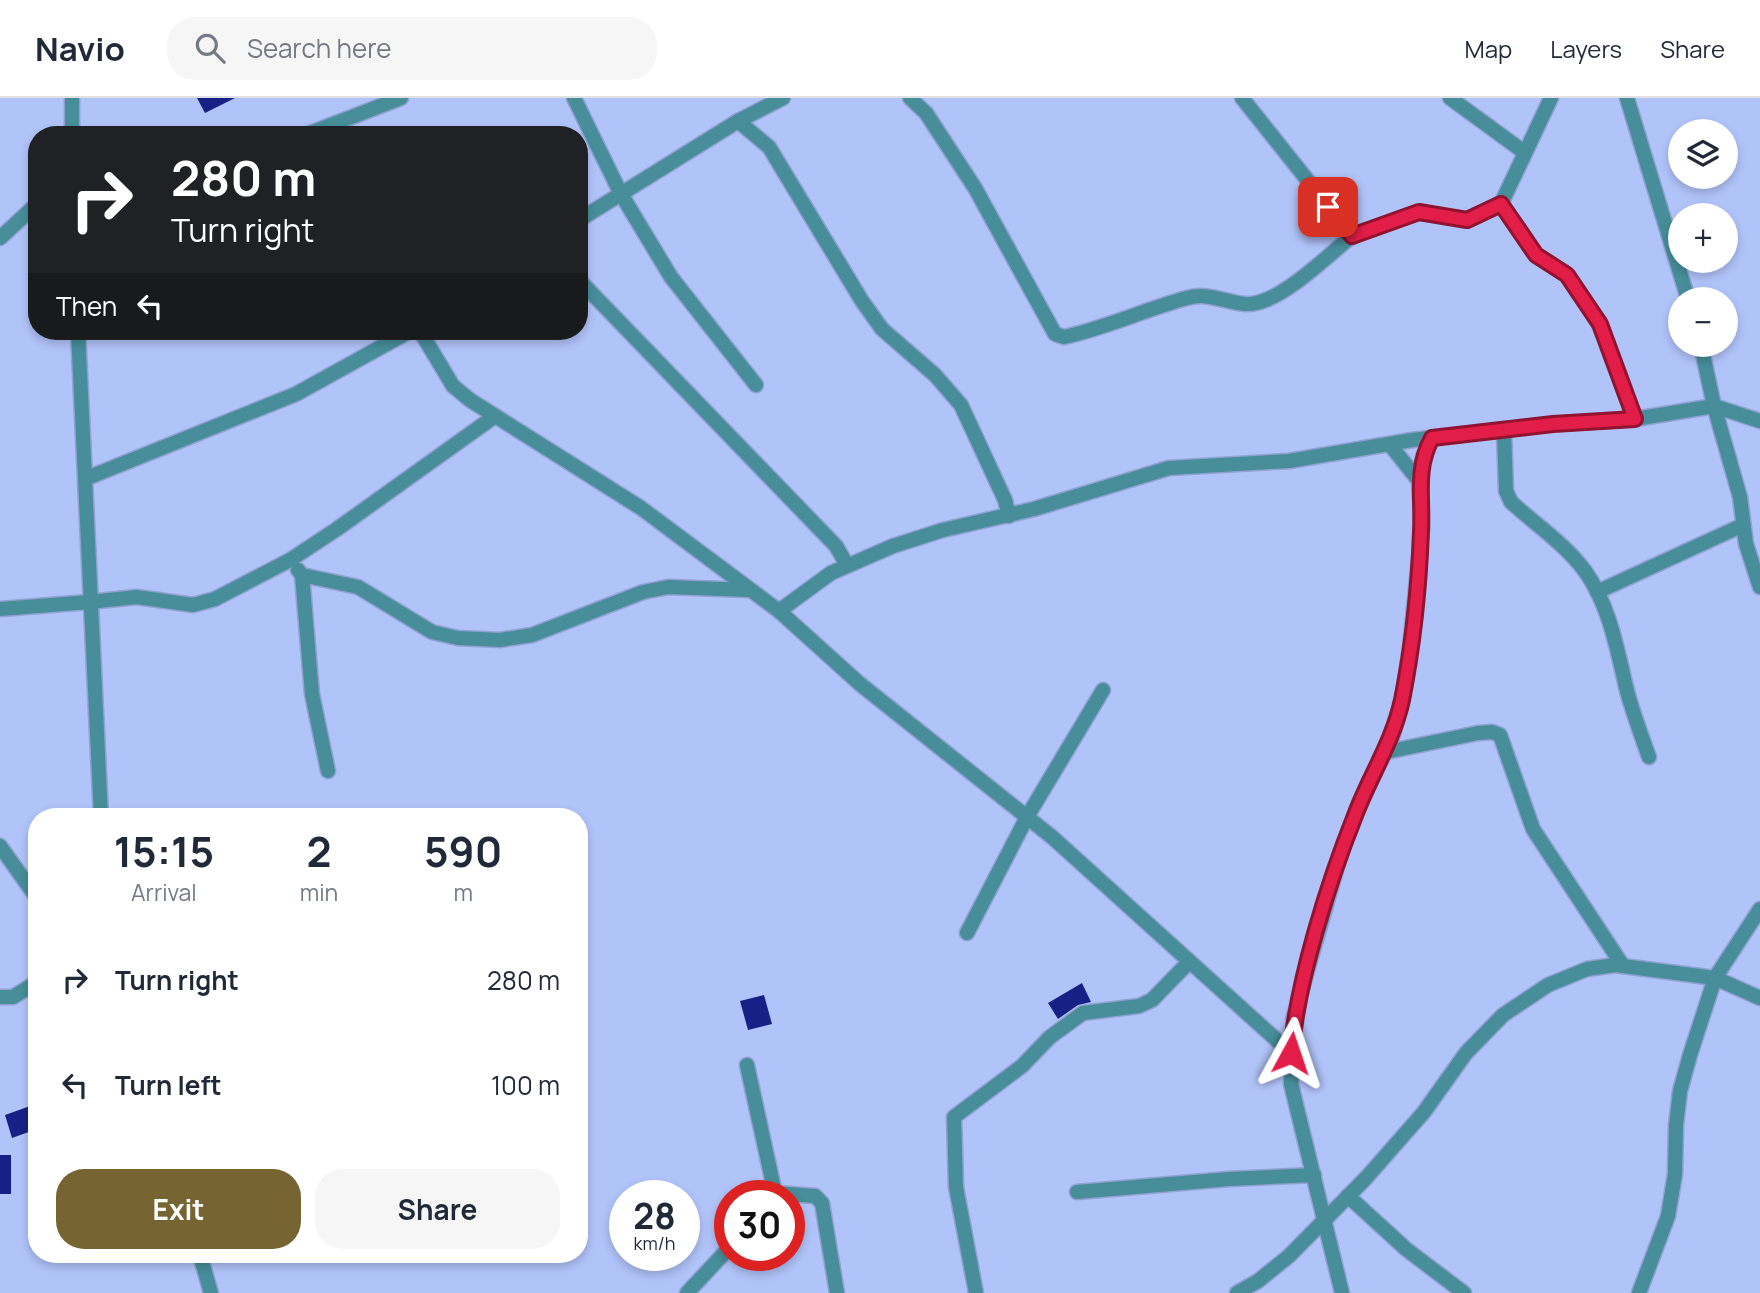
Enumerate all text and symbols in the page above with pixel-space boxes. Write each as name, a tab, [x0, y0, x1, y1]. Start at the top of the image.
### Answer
search box	[167, 17, 657, 80]
text: Navio	[35, 26, 125, 71]
icon: search	[191, 29, 229, 67]
text: Search here	[247, 30, 391, 66]
text: Map	[1465, 32, 1512, 65]
text: Layers	[1550, 32, 1622, 65]
text: Share	[1660, 32, 1725, 65]
map controls	[1668, 119, 1738, 357]
button: layers	[1668, 119, 1738, 189]
text: 280 m	[171, 144, 316, 211]
icon: right	[56, 154, 147, 245]
pin	[1298, 177, 1358, 237]
icon: arrive	[1309, 188, 1347, 226]
button: +	[1668, 203, 1738, 273]
text: Turn right	[171, 208, 314, 252]
icon: left	[131, 287, 169, 325]
button: −	[1668, 287, 1738, 357]
text: Then	[56, 288, 117, 324]
text: 15:15	[114, 822, 214, 880]
text: 2	[307, 822, 332, 880]
text: 590	[424, 822, 502, 880]
text: Arrival	[131, 876, 197, 908]
text: min	[300, 876, 338, 908]
text: m	[453, 876, 473, 908]
icon: right	[56, 961, 94, 999]
text: Turn right	[115, 962, 239, 998]
text: 280 m	[487, 962, 560, 998]
position arrow	[1254, 1016, 1328, 1090]
icon: left	[56, 1066, 94, 1104]
text: Turn left	[115, 1067, 222, 1103]
text: 100 m	[491, 1067, 560, 1103]
button: Exit	[56, 1169, 301, 1249]
button: Share	[315, 1169, 560, 1249]
speed limit sign: 30	[714, 1180, 805, 1271]
text: 28	[633, 1192, 676, 1240]
text: km/h	[634, 1231, 675, 1255]

